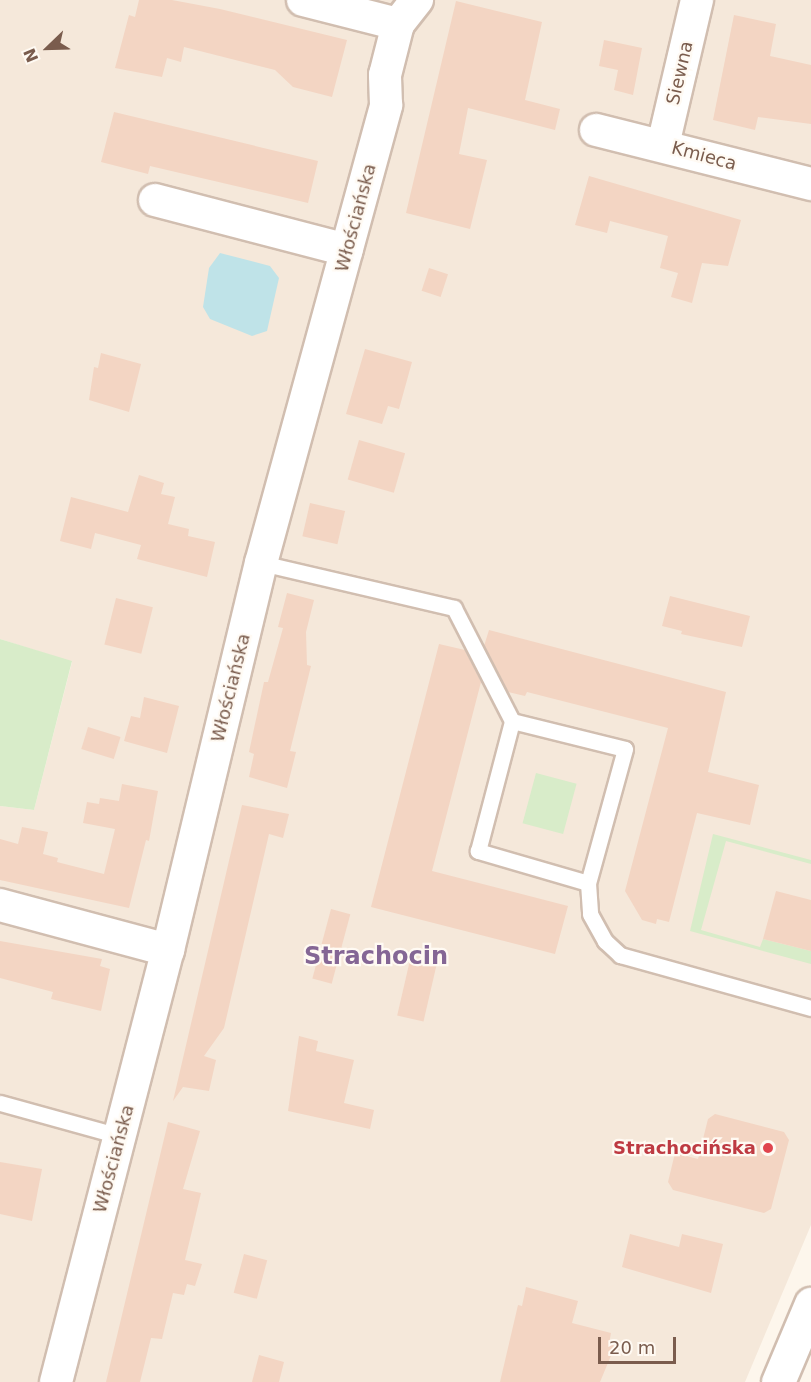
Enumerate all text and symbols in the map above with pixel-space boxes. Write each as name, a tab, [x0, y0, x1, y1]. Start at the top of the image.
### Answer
north arrow	[18, 18, 78, 78]
street label: Siewna	[662, 39, 698, 107]
text: N	[20, 45, 42, 65]
street label: Kmieca	[669, 137, 739, 175]
street label: Włościańska	[331, 162, 381, 274]
street label: Włościańska	[207, 631, 255, 745]
district label: Strachocin	[304, 943, 448, 971]
street label: Włościańska	[89, 1103, 139, 1215]
place label: Strachocińska	[613, 1137, 756, 1159]
marker: Strachocińska	[761, 1141, 775, 1155]
scale bar	[601, 1325, 679, 1363]
text: 20 m	[609, 1337, 655, 1358]

